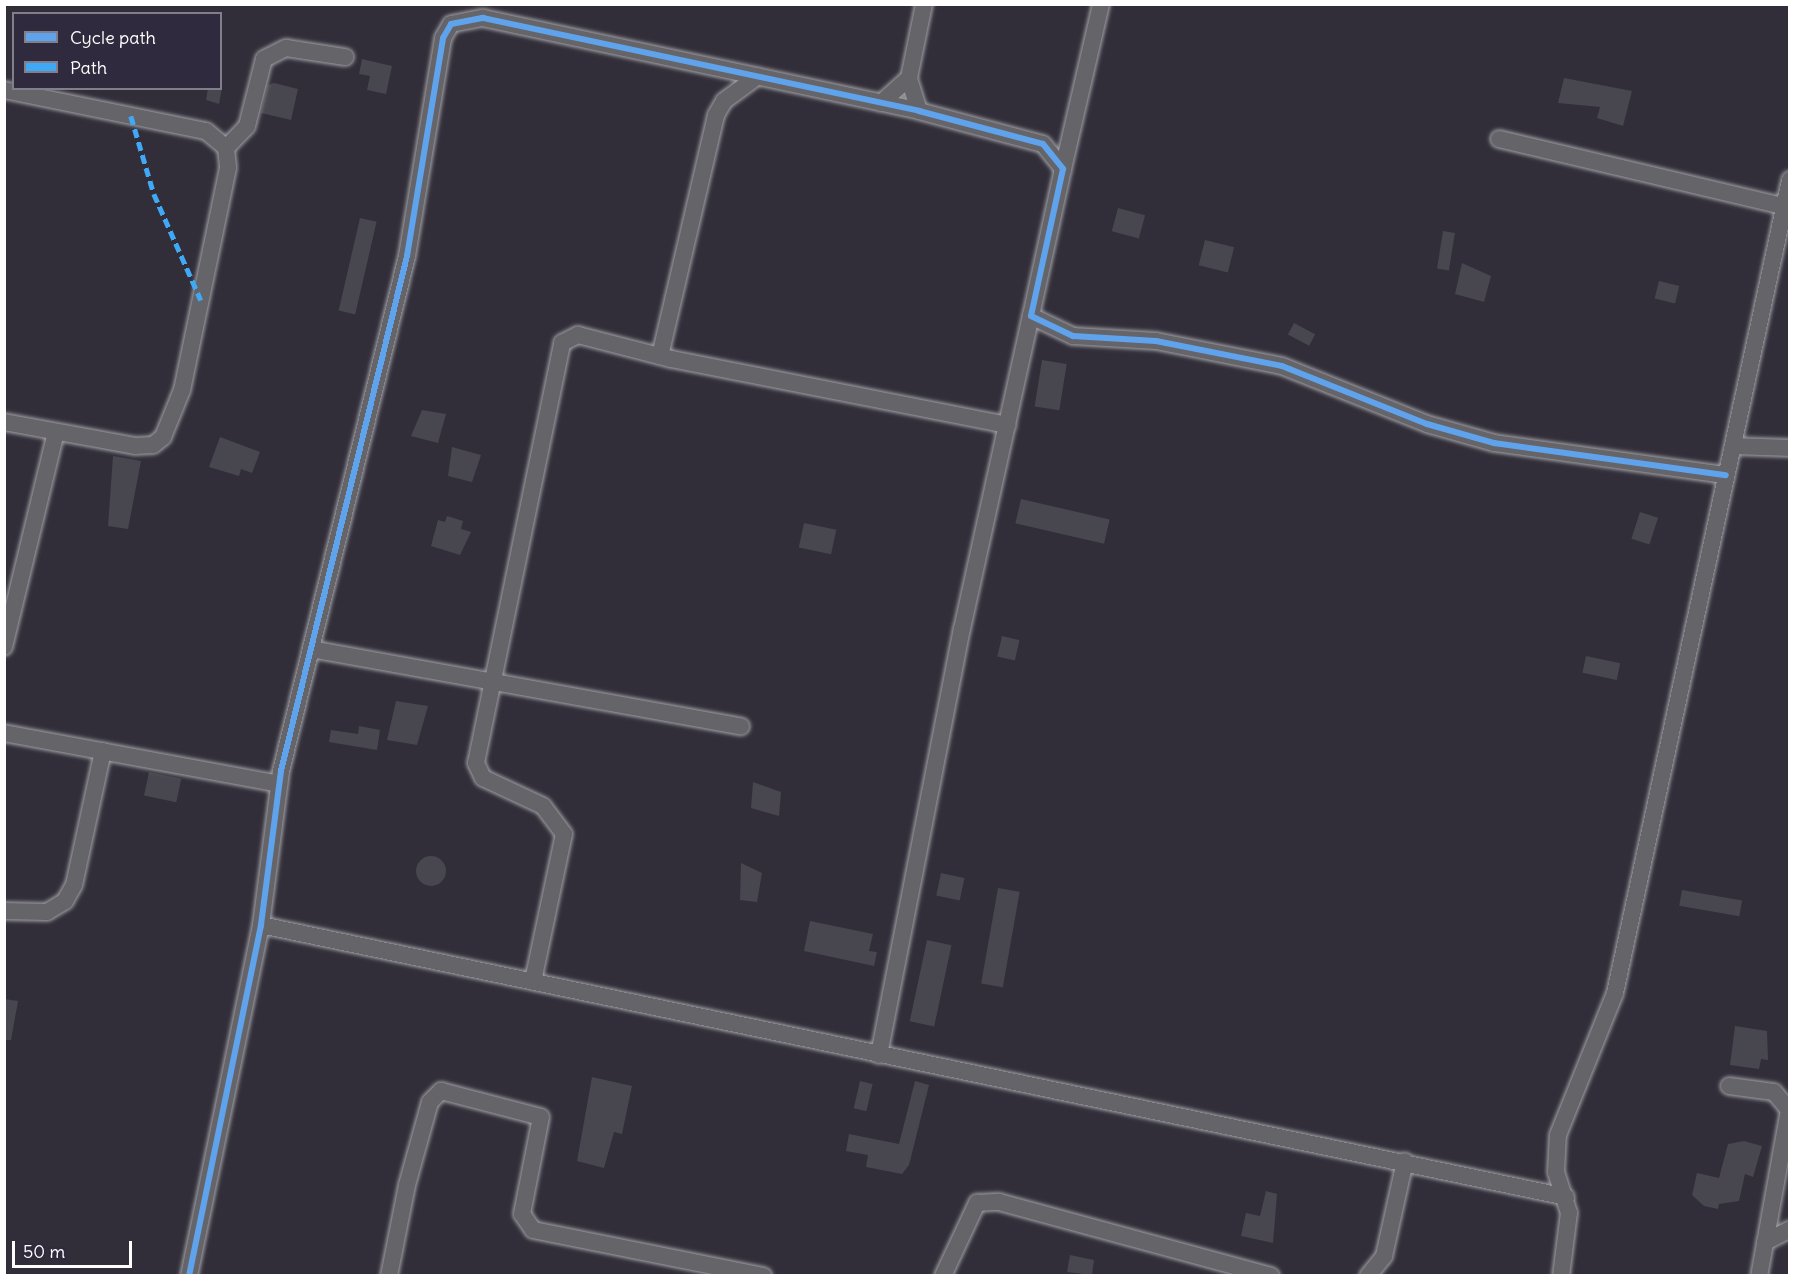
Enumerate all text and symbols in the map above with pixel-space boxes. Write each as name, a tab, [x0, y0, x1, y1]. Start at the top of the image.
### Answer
legend	[12, 12, 222, 90]
text: Cycle path	[70, 26, 156, 49]
text: Path	[70, 56, 107, 79]
scale bar	[15, 1229, 135, 1267]
text: 50 m	[23, 1240, 65, 1263]

